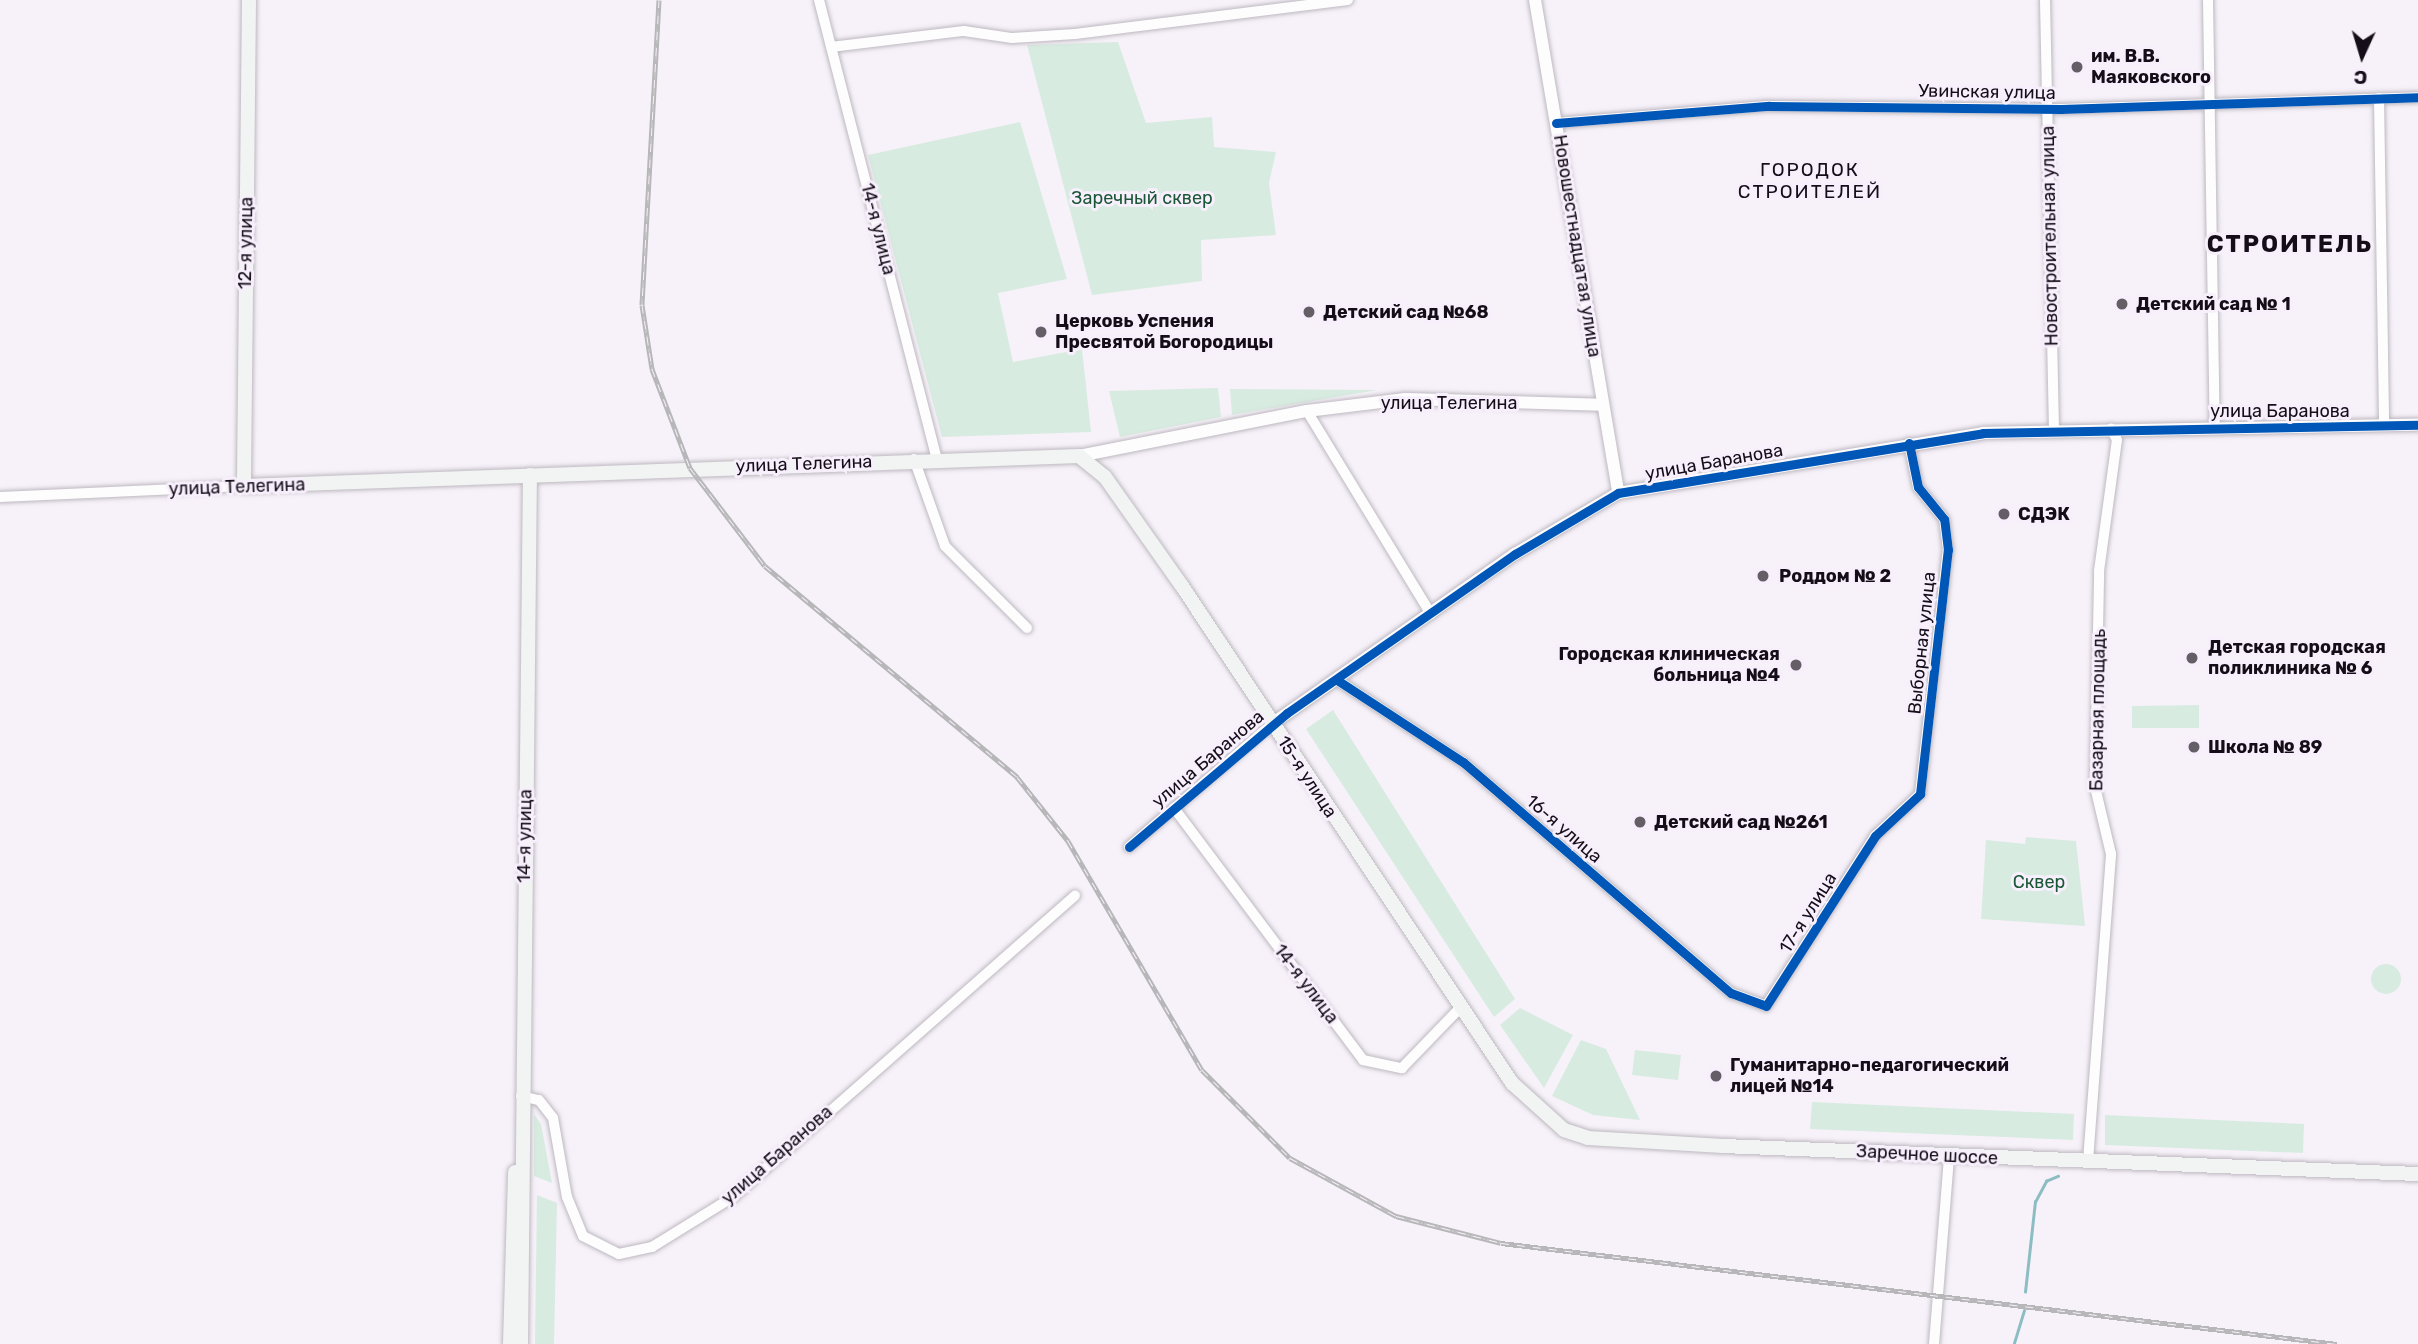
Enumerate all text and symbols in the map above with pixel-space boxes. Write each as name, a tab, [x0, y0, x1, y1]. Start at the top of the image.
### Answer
north arrow	[2327, 21, 2397, 91]
place label: им. В.В. Маяковского	[2091, 46, 2211, 88]
marker: им. В.В. Маяковского	[2069, 59, 2085, 75]
text: С	[2353, 66, 2368, 89]
street label: Увинская улица	[1918, 80, 2056, 104]
street label: Новостроительная улица	[2037, 126, 2063, 346]
street label: Новошестнадцатая улица	[1549, 133, 1605, 359]
district label: ГОРОДОК СТРОИТЕЛЕЙ	[1739, 159, 1881, 203]
street label: 14-я улица	[856, 181, 900, 277]
park label: Заречный сквер	[1071, 187, 1213, 209]
street label: 12-я улица	[234, 197, 258, 289]
district label: СТРОИТЕЛЬ	[2208, 231, 2372, 259]
place label: Детский сад № 1	[2136, 293, 2291, 315]
marker: Детский сад № 1	[2114, 296, 2130, 312]
place label: Детский сад №68	[1323, 301, 1489, 323]
marker: Детский сад №68	[1301, 304, 1317, 320]
place label: Церковь Успения Пресвятой Богородицы	[1055, 311, 1273, 354]
marker: Церковь Успения Пресвятой Богородицы	[1033, 324, 1049, 340]
street label: улица Телегина	[1381, 392, 1517, 414]
street label: улица Баранова	[2210, 400, 2350, 422]
street label: улица Баранова	[1643, 439, 1785, 485]
street label: улица Телегина	[735, 451, 873, 477]
street label: улица Телегина	[168, 474, 306, 500]
place label: СДЭК	[2018, 503, 2070, 525]
marker: СДЭК	[1996, 506, 2012, 522]
place label: Роддом № 2	[1779, 565, 1891, 587]
marker: Роддом № 2	[1753, 566, 1773, 586]
street label: Выборная улица	[1904, 571, 1940, 715]
street label: Базарная площадь	[2086, 629, 2110, 791]
place label: Детская городская поликлиника № 6	[2208, 637, 2386, 680]
place label: Городская клиническая больница №4	[1559, 644, 1780, 686]
marker: Детская городская поликлиника № 6	[2182, 648, 2202, 668]
marker: Городская клиническая больница №4	[1786, 655, 1806, 675]
street label: улица Баранова	[1148, 706, 1268, 812]
street label: 15-я улица	[1273, 732, 1341, 822]
place label: Школа № 89	[2208, 736, 2322, 758]
marker: Школа № 89	[2186, 739, 2202, 755]
street label: 14-я улица	[513, 789, 537, 883]
street label: 16-я улица	[1522, 790, 1606, 868]
place label: Детский сад №261	[1654, 811, 1828, 833]
marker: Детский сад №261	[1632, 814, 1648, 830]
street label: 17-я улица	[1775, 869, 1841, 957]
park label: Сквер	[2013, 871, 2065, 893]
street label: 14-я улица	[1269, 940, 1343, 1028]
place label: Гуманитарно-педагогический лицей №14	[1730, 1055, 2009, 1098]
marker: Гуманитарно-педагогический лицей №14	[1708, 1068, 1724, 1084]
street label: улица Баранова	[717, 1101, 837, 1209]
street label: Заречное шоссе	[1856, 1140, 1998, 1170]

